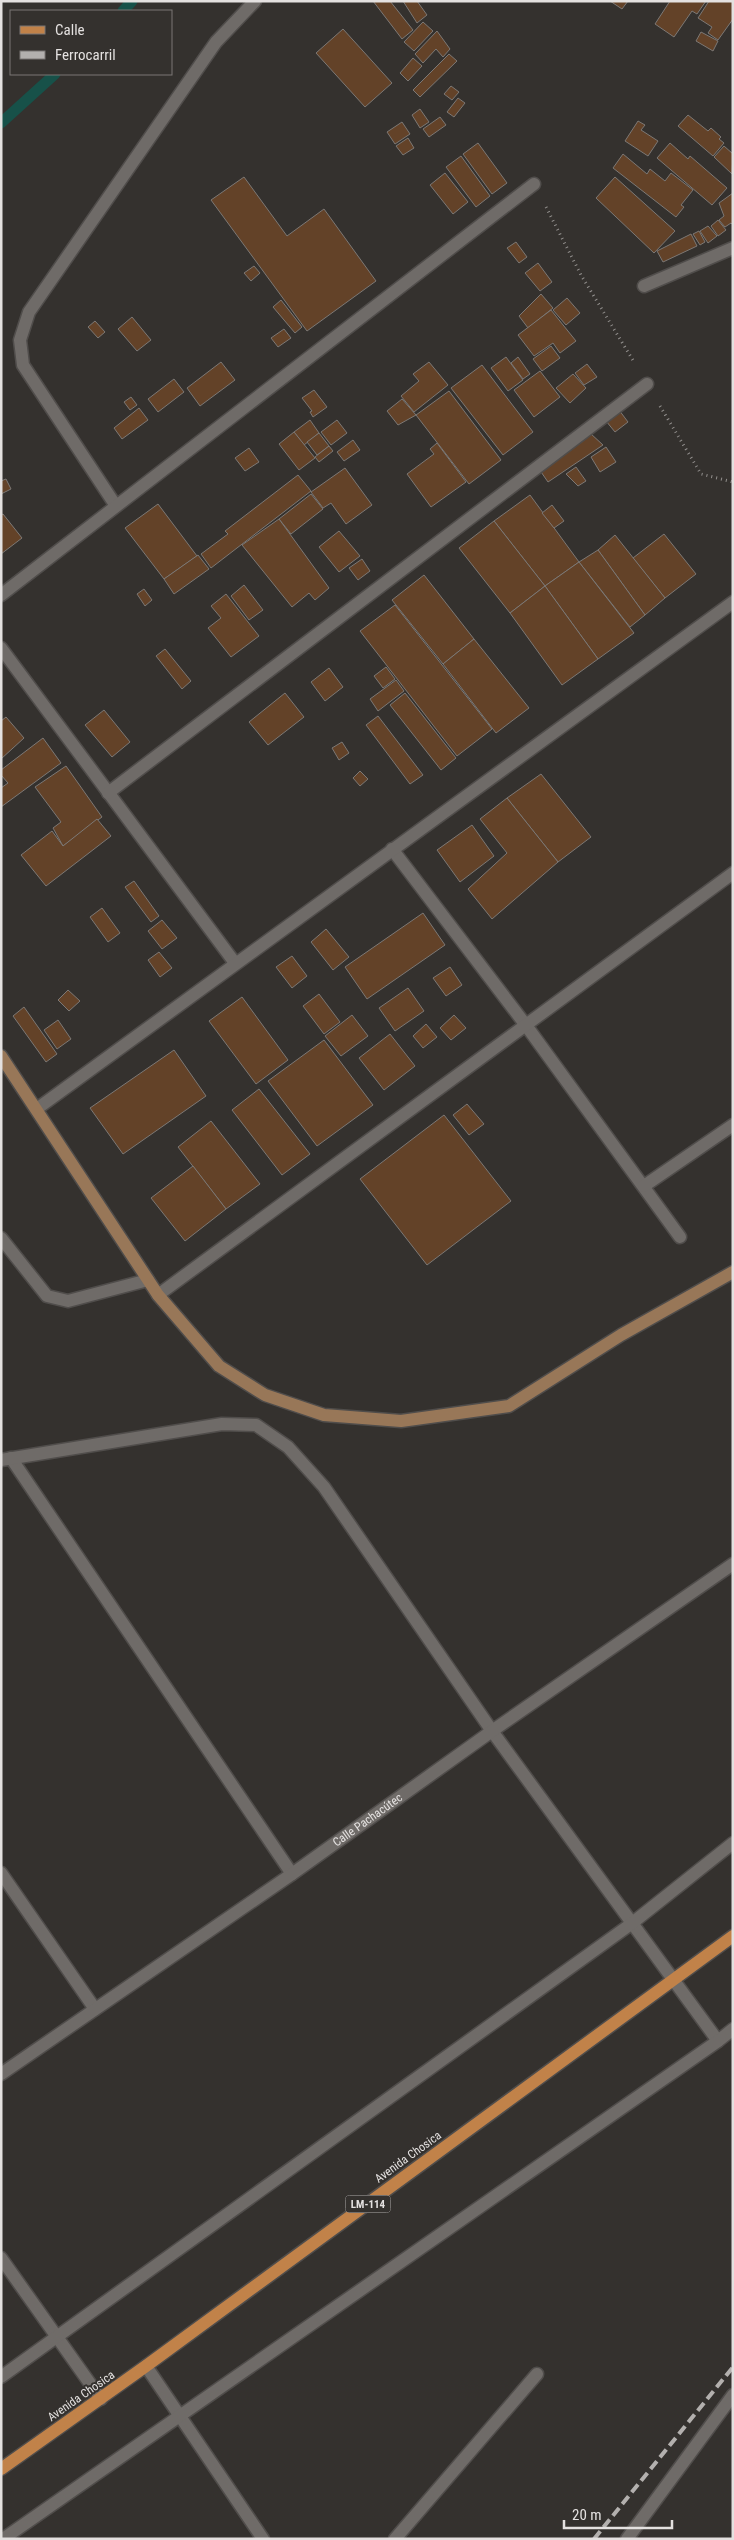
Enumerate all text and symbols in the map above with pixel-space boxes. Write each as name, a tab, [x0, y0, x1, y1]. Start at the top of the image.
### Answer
legend	[10, 10, 172, 75]
text: Calle	[55, 21, 85, 39]
text: Ferrocarril	[55, 46, 116, 64]
street label: Calle Pachacútec	[330, 1790, 405, 1850]
street label: Avenida Chosica	[372, 2128, 444, 2186]
road number: LM-114	[346, 2196, 390, 2212]
street label: Avenida Chosica	[45, 2368, 117, 2424]
scale bar	[564, 2498, 672, 2530]
text: 20 m	[572, 2506, 602, 2524]

